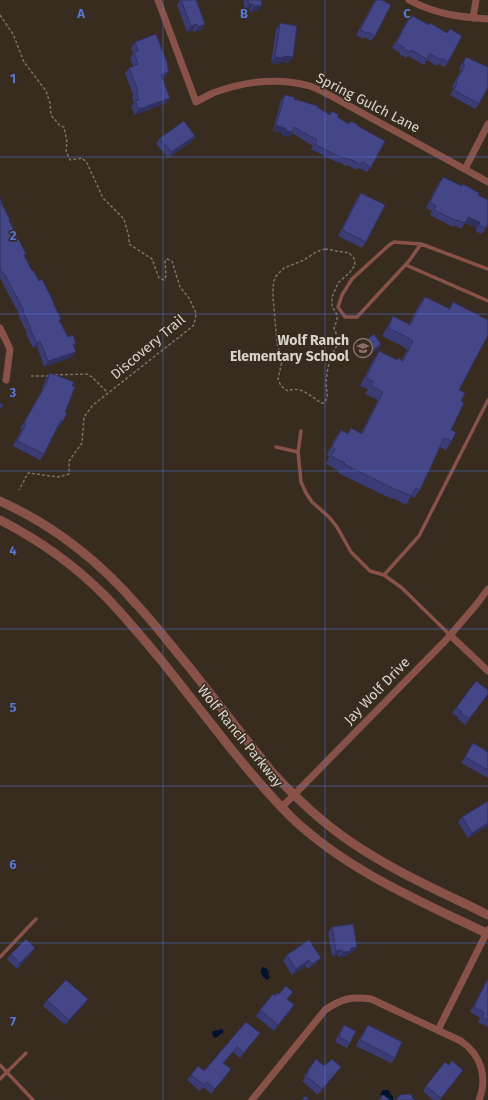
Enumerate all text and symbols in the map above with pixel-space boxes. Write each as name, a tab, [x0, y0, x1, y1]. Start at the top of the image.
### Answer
text: A	[76, 6, 85, 21]
text: B	[240, 6, 248, 21]
text: C	[403, 6, 411, 21]
street label: Spring Gulch Lane	[313, 69, 423, 137]
text: 1	[10, 71, 16, 86]
text: 2	[10, 228, 17, 243]
street label: Discovery Trail	[107, 311, 189, 383]
place label: Wolf Ranch Elementary School	[230, 332, 350, 365]
school or university icon: Wolf Ranch Elementary School	[352, 337, 374, 359]
text: 3	[9, 385, 17, 400]
text: 4	[9, 543, 17, 558]
street label: Jay Wolf Drive	[341, 654, 413, 728]
street label: Wolf Ranch Parkway	[194, 681, 287, 791]
text: 5	[10, 700, 17, 715]
text: 6	[9, 857, 17, 872]
text: 7	[10, 1014, 16, 1029]

